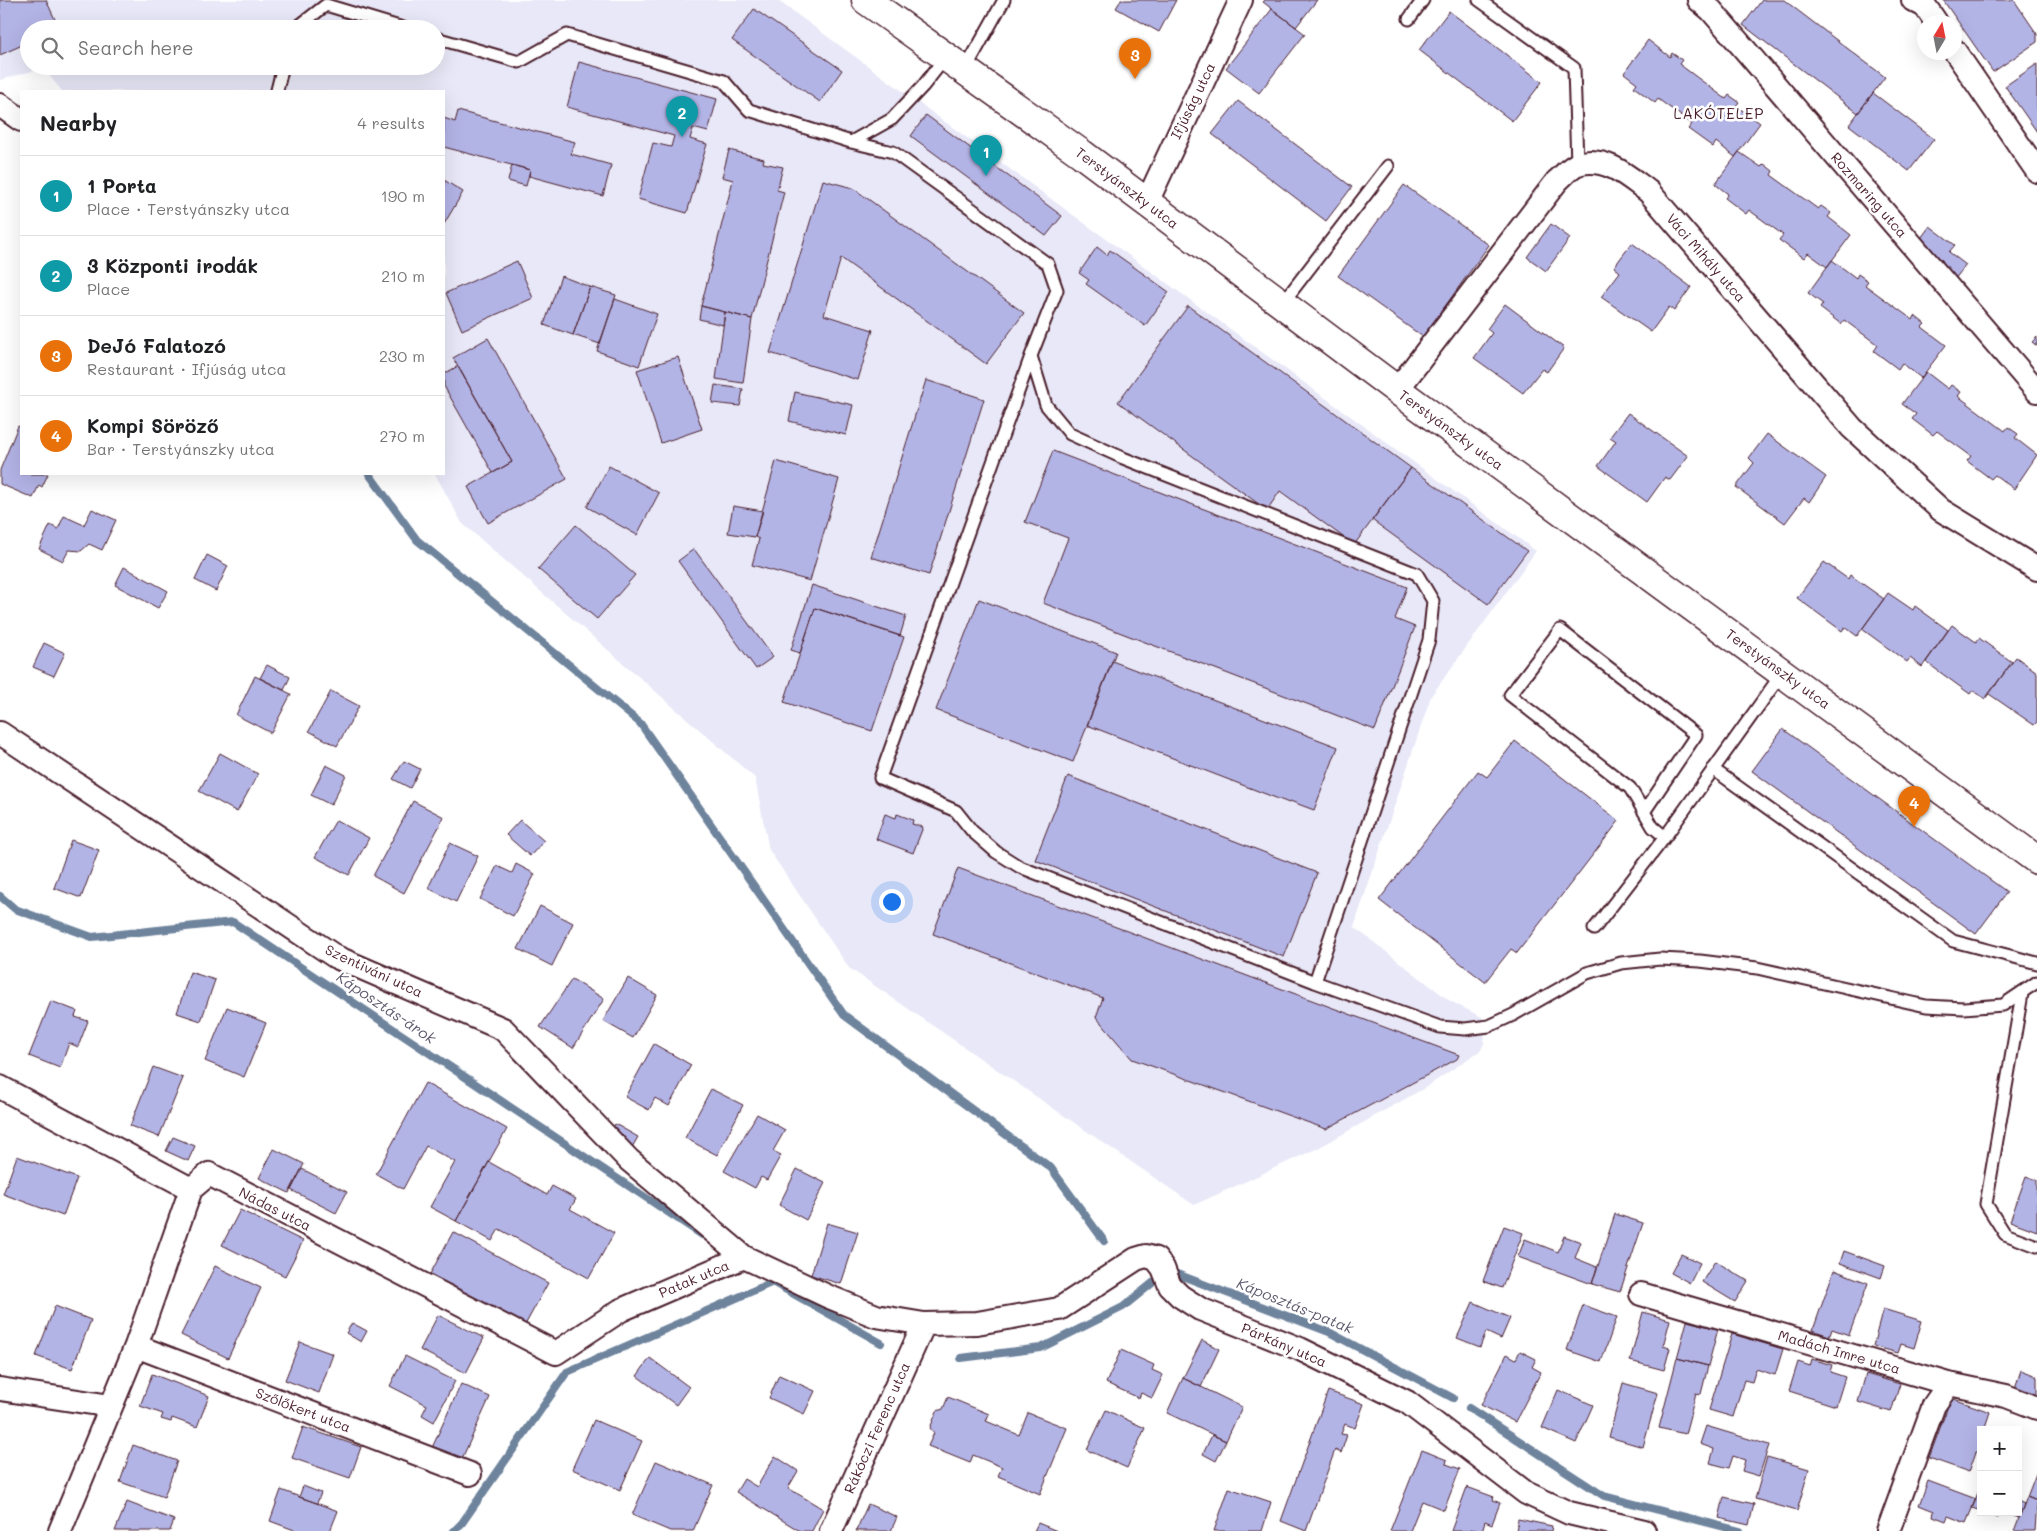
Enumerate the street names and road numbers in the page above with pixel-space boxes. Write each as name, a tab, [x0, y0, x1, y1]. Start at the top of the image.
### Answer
street label: Ifjúság utca	[1166, 59, 1219, 142]
street label: Terstyánszky utca	[1072, 142, 1183, 233]
street label: Rozmaring utca	[1827, 148, 1912, 241]
street label: Váci Mihály utca	[1663, 209, 1750, 306]
street label: Terstyánszky utca	[1395, 385, 1507, 474]
street label: Terstyánszky utca	[1722, 624, 1834, 713]
street label: Szentiváni utca	[322, 940, 426, 1001]
street label: Nádas utca	[236, 1182, 315, 1235]
street label: Patak utca	[656, 1255, 732, 1302]
street label: Párkány utca	[1239, 1318, 1330, 1371]
street label: Madách Imre utca	[1776, 1325, 1902, 1378]
street label: Rákóczi Ferenc utca	[839, 1359, 914, 1496]
street label: Szőlőkert utca	[253, 1383, 353, 1436]

